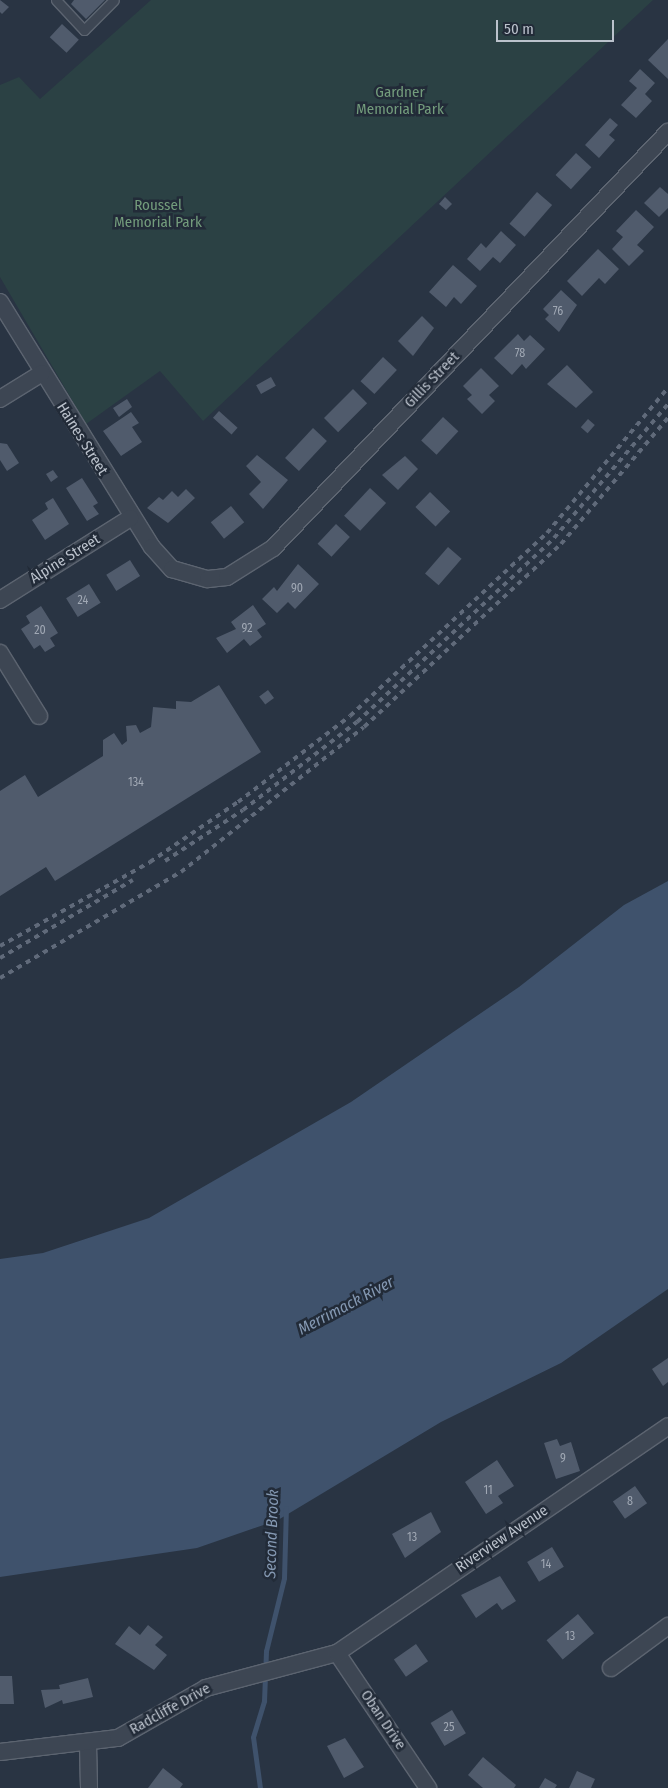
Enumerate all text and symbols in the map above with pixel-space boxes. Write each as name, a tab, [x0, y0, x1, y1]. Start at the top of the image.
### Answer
scale bar	[498, 10, 616, 42]
text: 50 m	[504, 20, 534, 38]
park label: Gardner Memorial Park	[356, 83, 444, 118]
park label: Roussel Memorial Park	[114, 196, 202, 231]
house number: 76	[553, 305, 563, 319]
house number: 78	[515, 347, 525, 361]
street label: Gillis Street	[401, 348, 463, 412]
street label: Haines Street	[53, 399, 111, 479]
street label: Alpine Street	[27, 530, 103, 588]
house number: 90	[291, 582, 303, 596]
house number: 24	[78, 594, 88, 608]
house number: 92	[242, 622, 252, 636]
house number: 20	[34, 624, 46, 638]
house number: 134	[128, 776, 144, 790]
water label: Merrimack River	[295, 1273, 397, 1339]
house number: 9	[560, 1452, 566, 1466]
house number: 11	[483, 1484, 493, 1498]
water label: Second Brook	[261, 1489, 283, 1579]
house number: 8	[627, 1495, 633, 1509]
street label: Riverview Avenue	[452, 1501, 552, 1577]
house number: 13	[407, 1531, 417, 1545]
house number: 14	[541, 1558, 551, 1572]
house number: 13	[565, 1630, 575, 1644]
street label: Radcliffe Drive	[127, 1679, 213, 1739]
street label: Oban Drive	[357, 1687, 409, 1753]
house number: 25	[444, 1721, 454, 1735]

